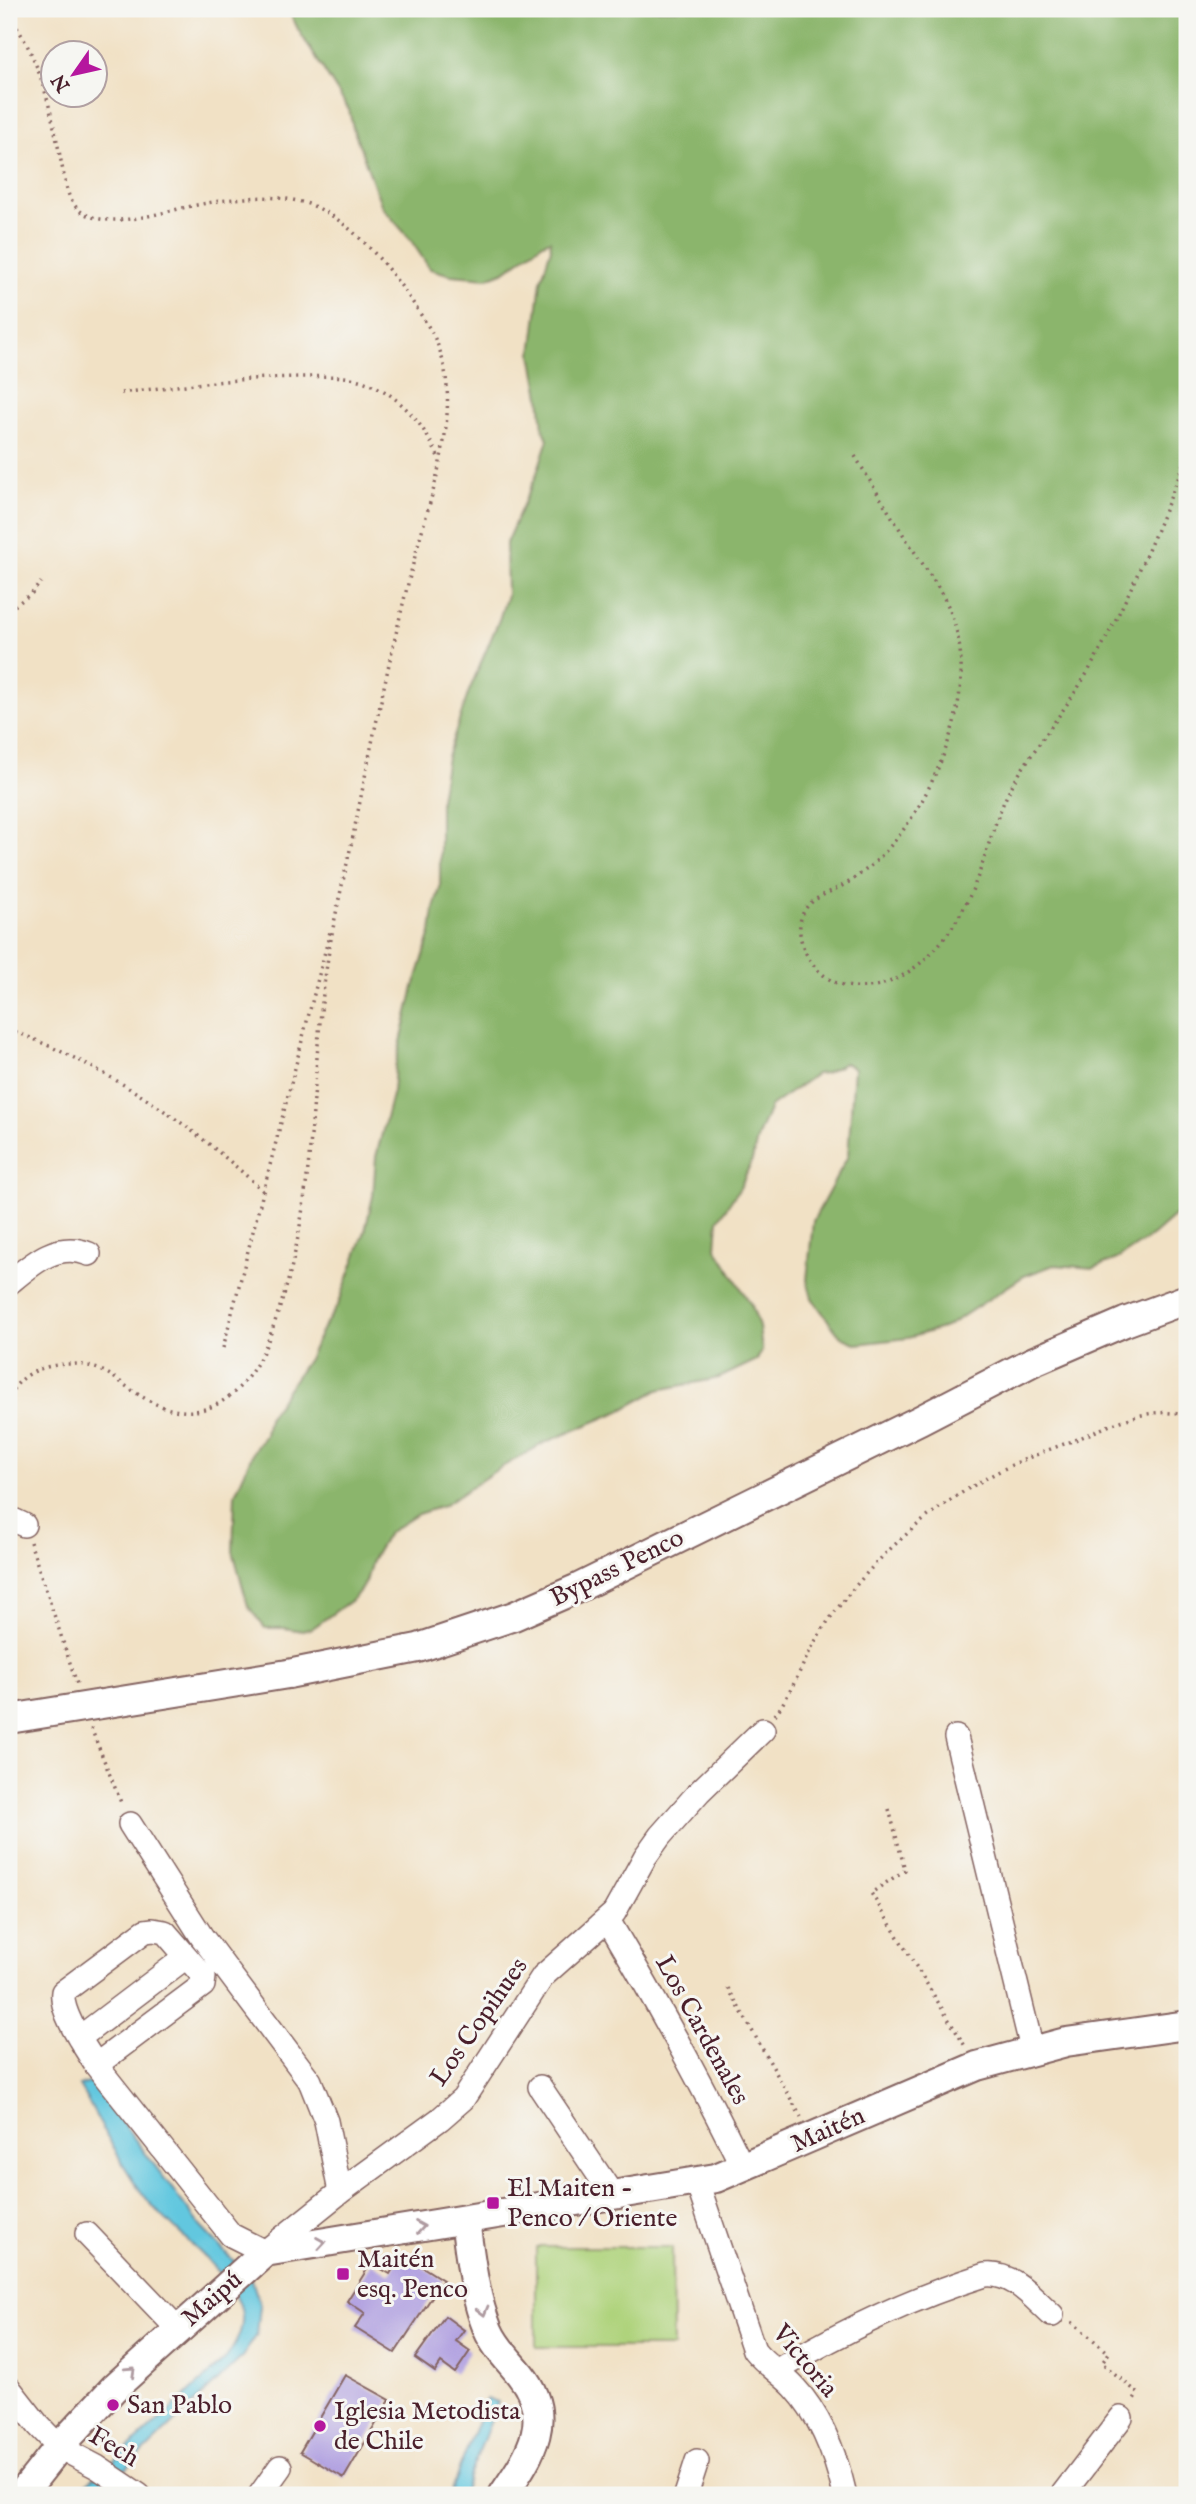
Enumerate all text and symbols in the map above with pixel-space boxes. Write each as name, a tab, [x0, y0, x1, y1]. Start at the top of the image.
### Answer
north arrow	[38, 38, 108, 108]
text: N	[47, 68, 77, 97]
street label: Bypass Penco	[545, 1521, 689, 1615]
street label: Los Cardenales	[647, 1949, 757, 2111]
street label: Los Copihues	[423, 1951, 535, 2093]
street label: Maitén	[786, 2099, 870, 2161]
place label: El Maiten - Penco / Oriente	[507, 2172, 677, 2235]
marker: El Maiten - Penco / Oriente	[485, 2195, 501, 2211]
one-way arrow	[415, 2220, 426, 2235]
one-way arrow	[315, 2236, 327, 2251]
place label: Maitén esq. Penco	[357, 2243, 468, 2306]
street label: Maipú	[175, 2264, 249, 2334]
marker: Maitén esq. Penco	[335, 2266, 351, 2282]
one-way arrow	[474, 2304, 489, 2316]
street label: Victoria	[764, 2317, 846, 2405]
one-way arrow	[123, 2366, 136, 2379]
place label: San Pablo	[127, 2389, 232, 2422]
place label: Iglesia Metodista de Chile	[334, 2395, 521, 2458]
marker: San Pablo	[105, 2397, 121, 2413]
marker: Iglesia Metodista de Chile	[312, 2418, 328, 2434]
street label: Fech	[83, 2419, 145, 2475]

